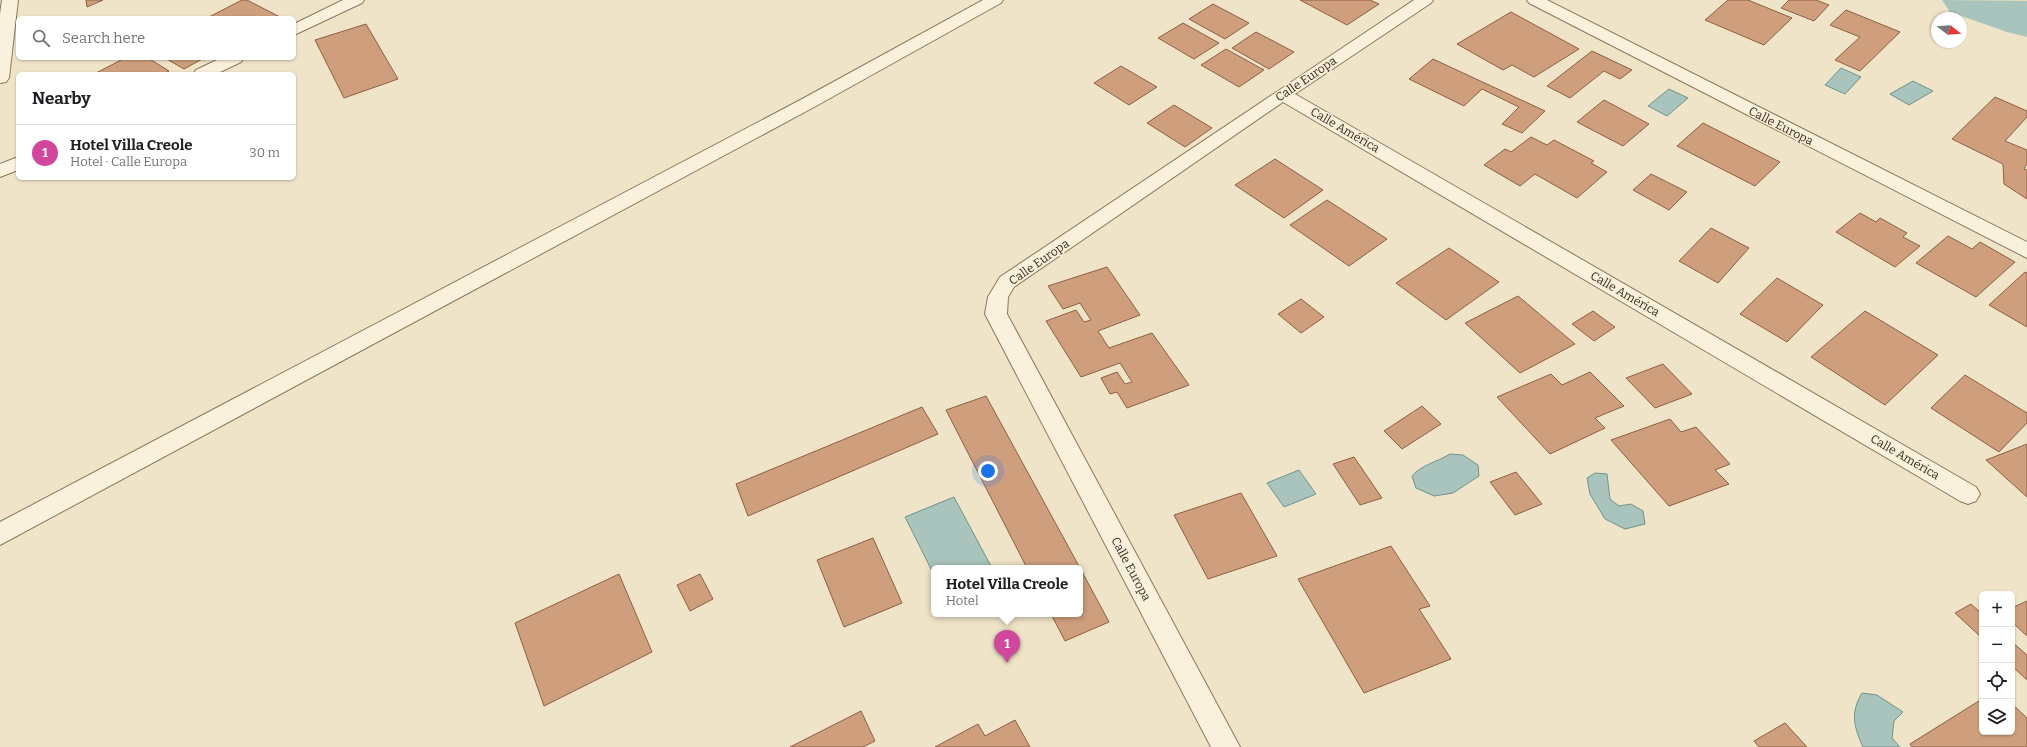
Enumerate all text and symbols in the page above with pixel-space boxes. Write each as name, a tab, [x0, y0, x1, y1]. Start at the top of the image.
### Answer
north arrow	[1931, 12, 1967, 48]
search box	[16, 16, 296, 60]
icon: search	[30, 27, 52, 49]
text: Search here	[62, 29, 145, 47]
street label: Calle Europa	[1273, 53, 1339, 104]
text: Nearby	[32, 88, 91, 109]
street label: Calle Europa	[1747, 104, 1816, 148]
street label: Calle América	[1308, 105, 1382, 156]
text: Hotel Villa Creole	[70, 136, 193, 154]
text: 1	[42, 145, 48, 160]
text: 30 m	[249, 145, 280, 160]
text: Hotel · Calle Europa	[70, 154, 187, 169]
street label: Calle Europa	[1006, 236, 1072, 288]
street label: Calle América	[1588, 269, 1662, 320]
street label: Calle América	[1868, 432, 1942, 483]
your location	[978, 461, 998, 481]
street label: Calle Europa	[1108, 535, 1154, 604]
popup	[931, 565, 1083, 617]
text: Hotel Villa Creole	[946, 575, 1068, 593]
map controls	[1979, 591, 2015, 735]
button: +	[1979, 591, 2015, 627]
text: Hotel	[946, 593, 979, 608]
button: −	[1979, 627, 2015, 663]
pin: 1	[994, 630, 1020, 663]
button: locate	[1979, 663, 2015, 699]
button: layers	[1979, 699, 2015, 735]

